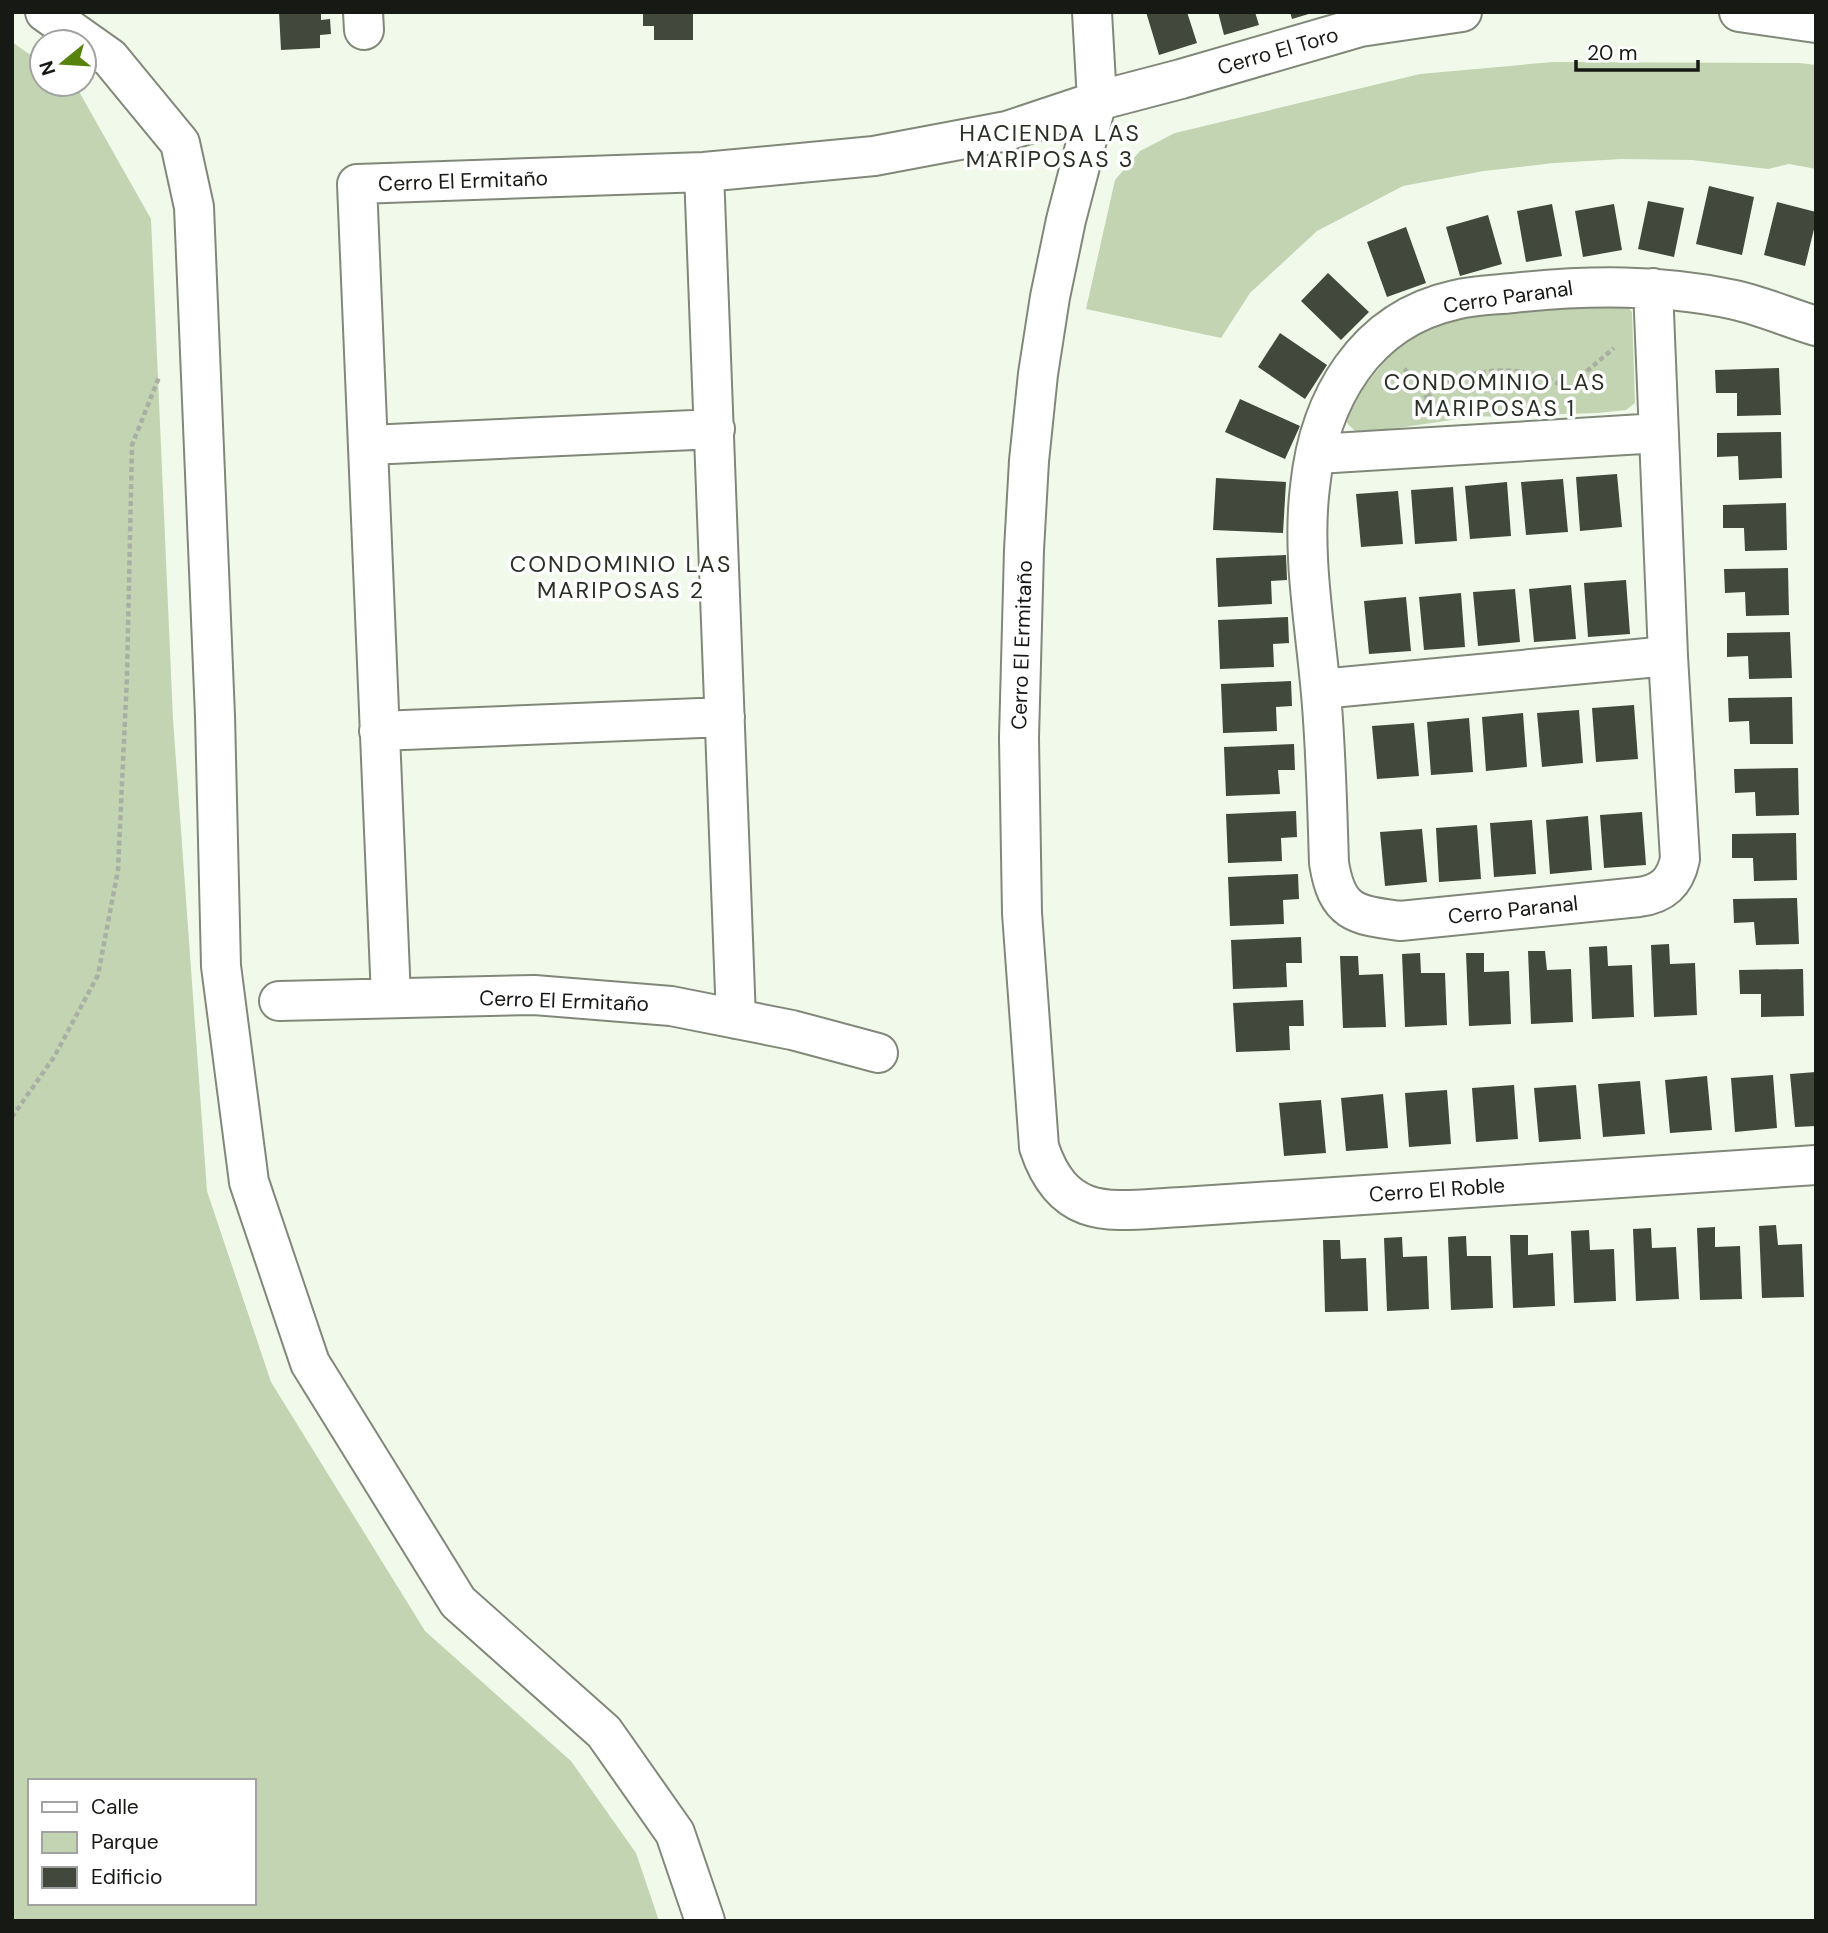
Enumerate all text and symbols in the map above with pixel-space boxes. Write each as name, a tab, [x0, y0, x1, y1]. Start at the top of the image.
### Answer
street label: Cerro El Toro	[1214, 20, 1342, 82]
north arrow	[28, 28, 98, 98]
scale bar	[1576, 28, 1699, 72]
text: 20 m	[1587, 39, 1638, 67]
text: N	[33, 58, 61, 79]
district label: HACIENDA LAS MARIPOSAS 3	[959, 118, 1141, 174]
street label: Cerro El Ermitaño	[378, 164, 548, 198]
street label: Cerro Paranal	[1441, 274, 1575, 320]
district label: CONDOMINIO LAS MARIPOSAS 1	[1384, 367, 1606, 423]
district label: CONDOMINIO LAS MARIPOSAS 2	[510, 549, 732, 605]
street label: Cerro El Ermitaño	[1005, 560, 1039, 730]
street label: Cerro Paranal	[1447, 889, 1579, 931]
street label: Cerro El Ermitaño	[479, 984, 649, 1018]
street label: Cerro El Roble	[1368, 1171, 1506, 1209]
legend	[28, 1779, 256, 1905]
text: Calle	[91, 1793, 139, 1821]
text: Parque	[91, 1828, 159, 1856]
text: Edificio	[91, 1863, 162, 1891]

